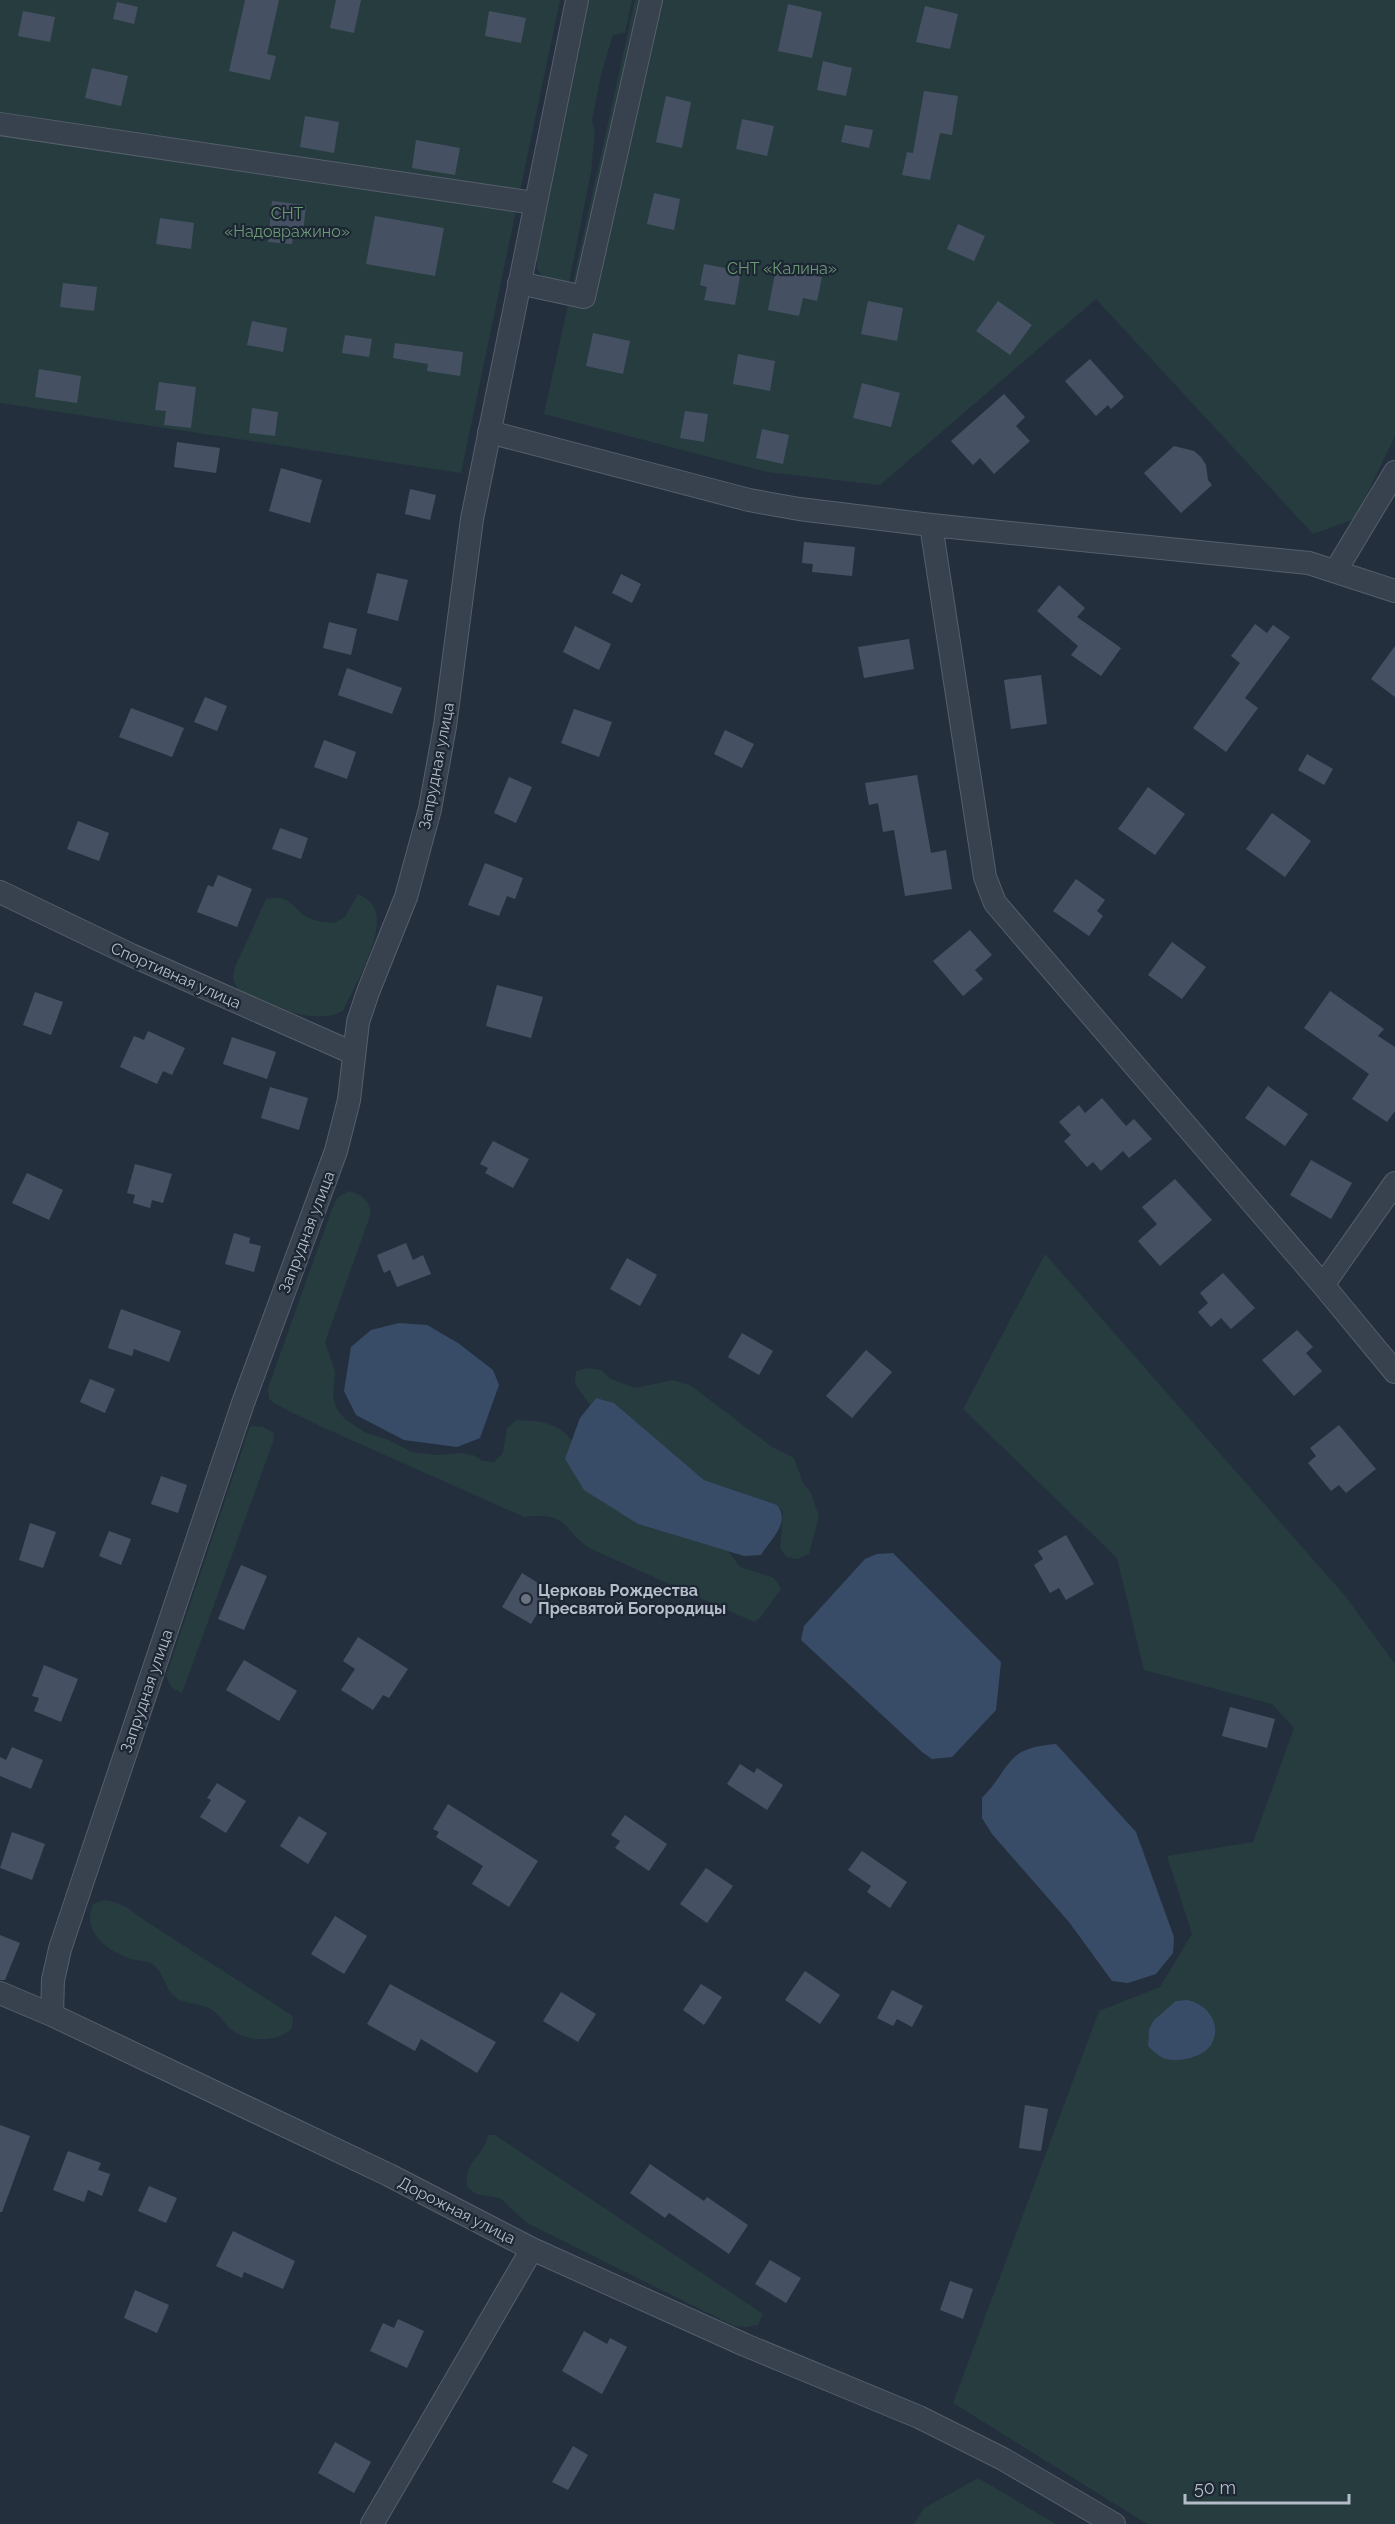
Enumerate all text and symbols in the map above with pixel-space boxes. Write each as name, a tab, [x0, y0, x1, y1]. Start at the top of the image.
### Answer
park label: СНТ «Надовражино»	[224, 204, 350, 241]
park label: СНТ «Калина»	[727, 259, 837, 278]
street label: Запрудная улица	[415, 701, 458, 831]
street label: Спортивная улица	[108, 938, 244, 1013]
street label: Запрудная улица	[274, 1168, 339, 1296]
place label: Церковь Рождества Пресвятой Богородицы	[538, 1581, 726, 1618]
marker: Церковь Рождества Пресвятой Богородицы	[519, 1592, 533, 1606]
street label: Запрудная улица	[116, 1627, 177, 1755]
street label: Дорожная улица	[395, 2173, 518, 2248]
scale bar	[1185, 2467, 1348, 2505]
text: 50 m	[1194, 2477, 1236, 2498]

